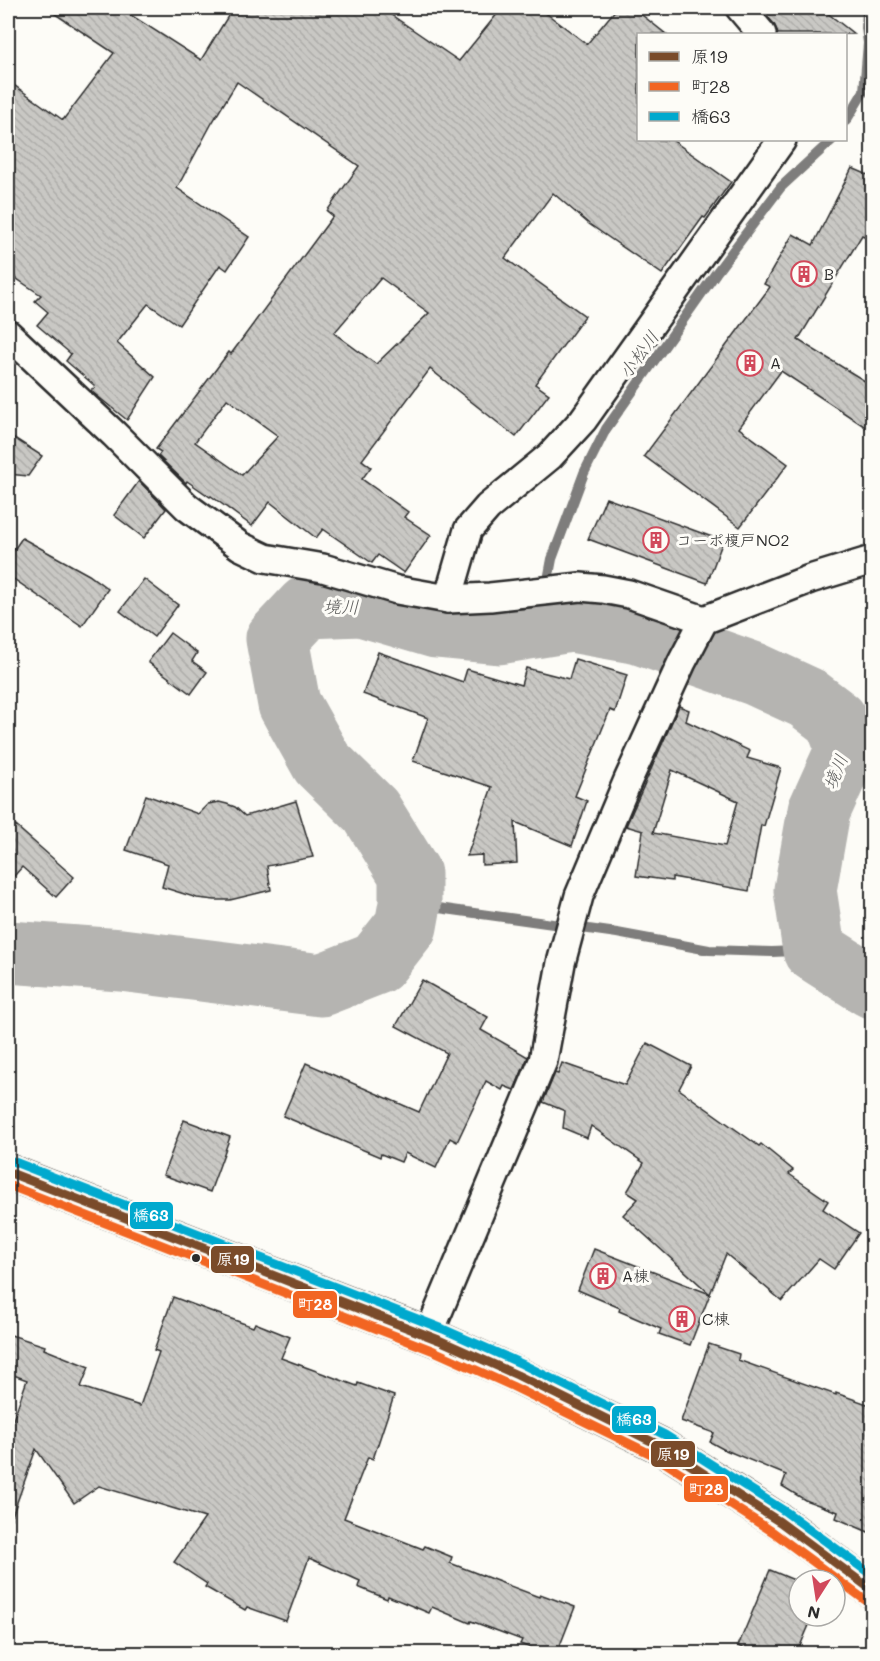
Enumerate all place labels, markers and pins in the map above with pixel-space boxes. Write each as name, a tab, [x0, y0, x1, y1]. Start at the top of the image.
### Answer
building icon: B	[789, 259, 819, 289]
place label: B	[824, 263, 834, 284]
building icon: A	[735, 348, 765, 378]
place label: A	[770, 352, 781, 373]
building icon: コーポ榎戸NO2	[641, 525, 671, 555]
place label: コーポ榎戸NO2	[676, 529, 789, 550]
unlabelled marker	[190, 1252, 202, 1264]
building icon: A棟	[588, 1261, 618, 1291]
place label: A棟	[622, 1265, 649, 1286]
building icon: C棟	[667, 1304, 697, 1334]
place label: C棟	[702, 1308, 729, 1329]

